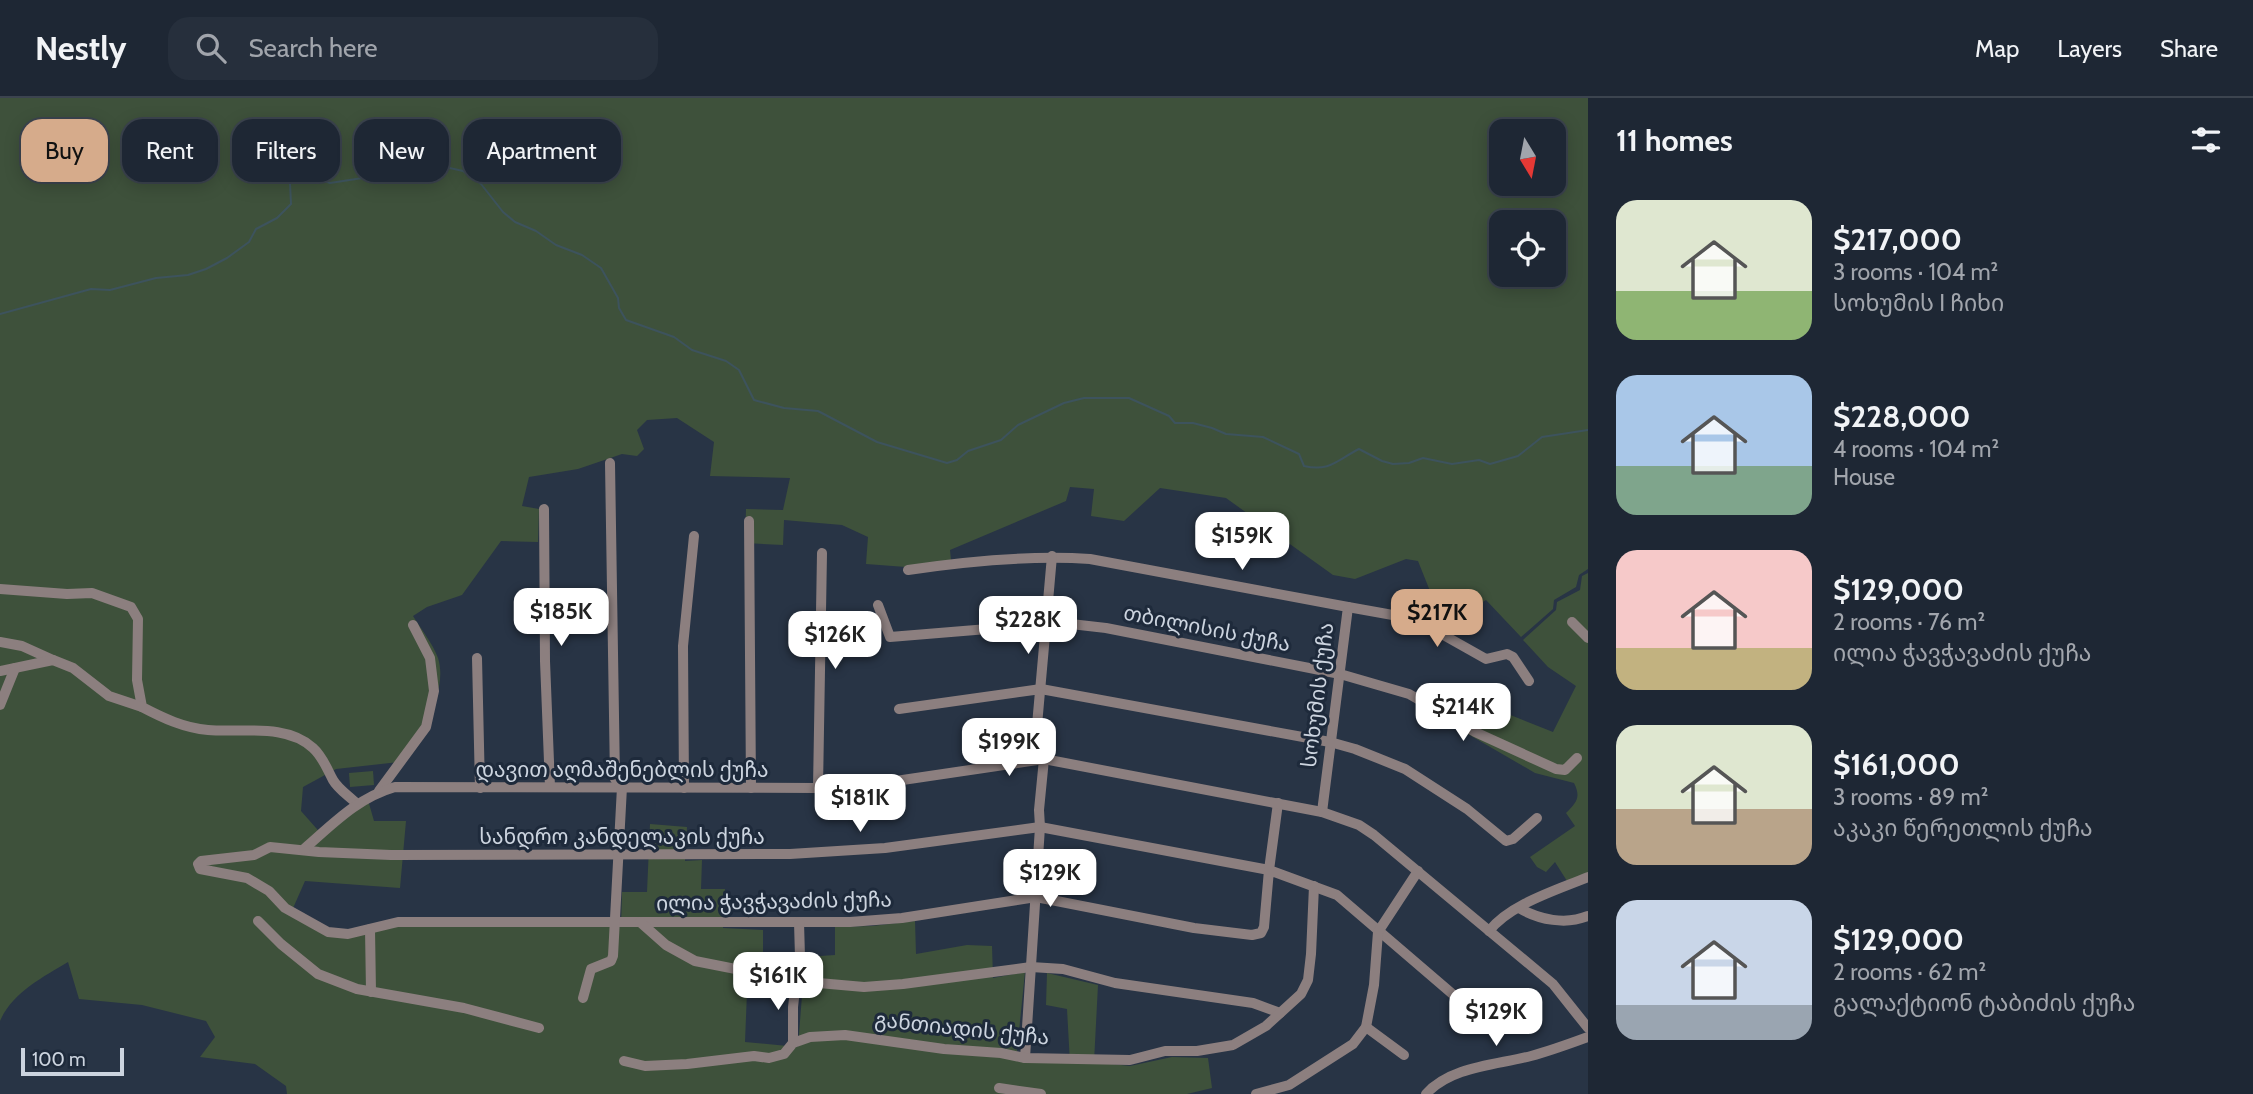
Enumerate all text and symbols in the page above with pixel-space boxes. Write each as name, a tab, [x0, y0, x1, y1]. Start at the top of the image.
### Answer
search box	[168, 17, 658, 80]
text: Nestly	[35, 28, 126, 68]
icon: search	[192, 29, 230, 67]
text: Search here	[248, 32, 378, 64]
text: Map	[1975, 34, 2019, 63]
text: Layers	[2057, 34, 2122, 63]
text: Share	[2160, 34, 2218, 63]
chip: Buy	[21, 119, 108, 182]
chip: Rent	[122, 119, 218, 182]
chip: Filters	[232, 119, 340, 182]
chip: New	[354, 119, 449, 182]
chip: Apartment	[463, 119, 621, 182]
north arrow	[1489, 119, 1566, 196]
map controls	[1489, 119, 1566, 287]
icon: filters	[2187, 121, 2225, 159]
text: 11 homes	[1616, 122, 1733, 159]
button: locate	[1489, 210, 1566, 287]
text: $217,000	[1833, 221, 1962, 258]
icon: home	[1672, 228, 1756, 312]
text: 3 rooms · 104 m²	[1833, 258, 1998, 286]
text: სოხუმის I ჩიხი	[1833, 289, 2004, 317]
text: $228,000	[1833, 398, 1971, 435]
icon: home	[1672, 403, 1756, 487]
text: 4 rooms · 104 m²	[1833, 435, 1999, 463]
text: House	[1833, 463, 1895, 491]
pin: $159K	[1193, 512, 1291, 572]
text: $159K	[1211, 521, 1273, 549]
text: $129,000	[1833, 571, 1964, 608]
icon: home	[1672, 578, 1756, 662]
pin: $185K	[512, 588, 610, 648]
pin: $217K	[1388, 589, 1486, 649]
pin: $228K	[979, 596, 1077, 656]
text: $185K	[530, 597, 592, 625]
text: $217K	[1407, 598, 1467, 626]
street label: თბილისის ქუჩა	[1121, 600, 1293, 657]
text: $228K	[995, 605, 1061, 633]
text: 2 rooms · 76 m²	[1833, 608, 1985, 636]
pin: $126K	[786, 612, 884, 671]
text: $126K	[804, 620, 866, 648]
street label: სოხუმის ქუჩა	[1296, 621, 1338, 769]
text: ილია ჭავჭავაძის ქუჩა	[1833, 639, 2091, 667]
pin: $214K	[1414, 684, 1512, 743]
text: $214K	[1432, 692, 1494, 720]
pin: $199K	[960, 718, 1058, 778]
text: $199K	[978, 727, 1040, 755]
text: $161,000	[1833, 746, 1960, 783]
icon: home	[1672, 753, 1756, 837]
street label: დავით აღმაშენებლის ქუჩა	[476, 757, 768, 783]
pin: $181K	[811, 774, 909, 834]
text: $181K	[831, 783, 889, 811]
text: 3 rooms · 89 m²	[1833, 783, 1988, 811]
text: აკაკი წერეთლის ქუჩა	[1833, 814, 2093, 842]
street label: სანდრო კანდელაკის ქუჩა	[479, 824, 765, 850]
pin: $129K	[1001, 850, 1099, 909]
text: $129K	[1019, 858, 1081, 886]
street label: ილია ჭავჭავაძის ქუჩა	[656, 886, 892, 917]
text: $129,000	[1833, 921, 1964, 958]
icon: home	[1672, 928, 1756, 1012]
pin: $161K	[729, 953, 827, 1012]
text: 2 rooms · 62 m²	[1833, 958, 1986, 986]
text: $161K	[749, 961, 807, 989]
pin: $129K	[1447, 988, 1545, 1048]
text: გალაქტიონ ტაბიძის ქუჩა	[1833, 989, 2135, 1017]
text: $129K	[1465, 997, 1527, 1025]
street label: განთიადის ქუჩა	[873, 1006, 1051, 1051]
scale bar	[21, 1045, 124, 1077]
text: 100 m	[32, 1048, 86, 1071]

